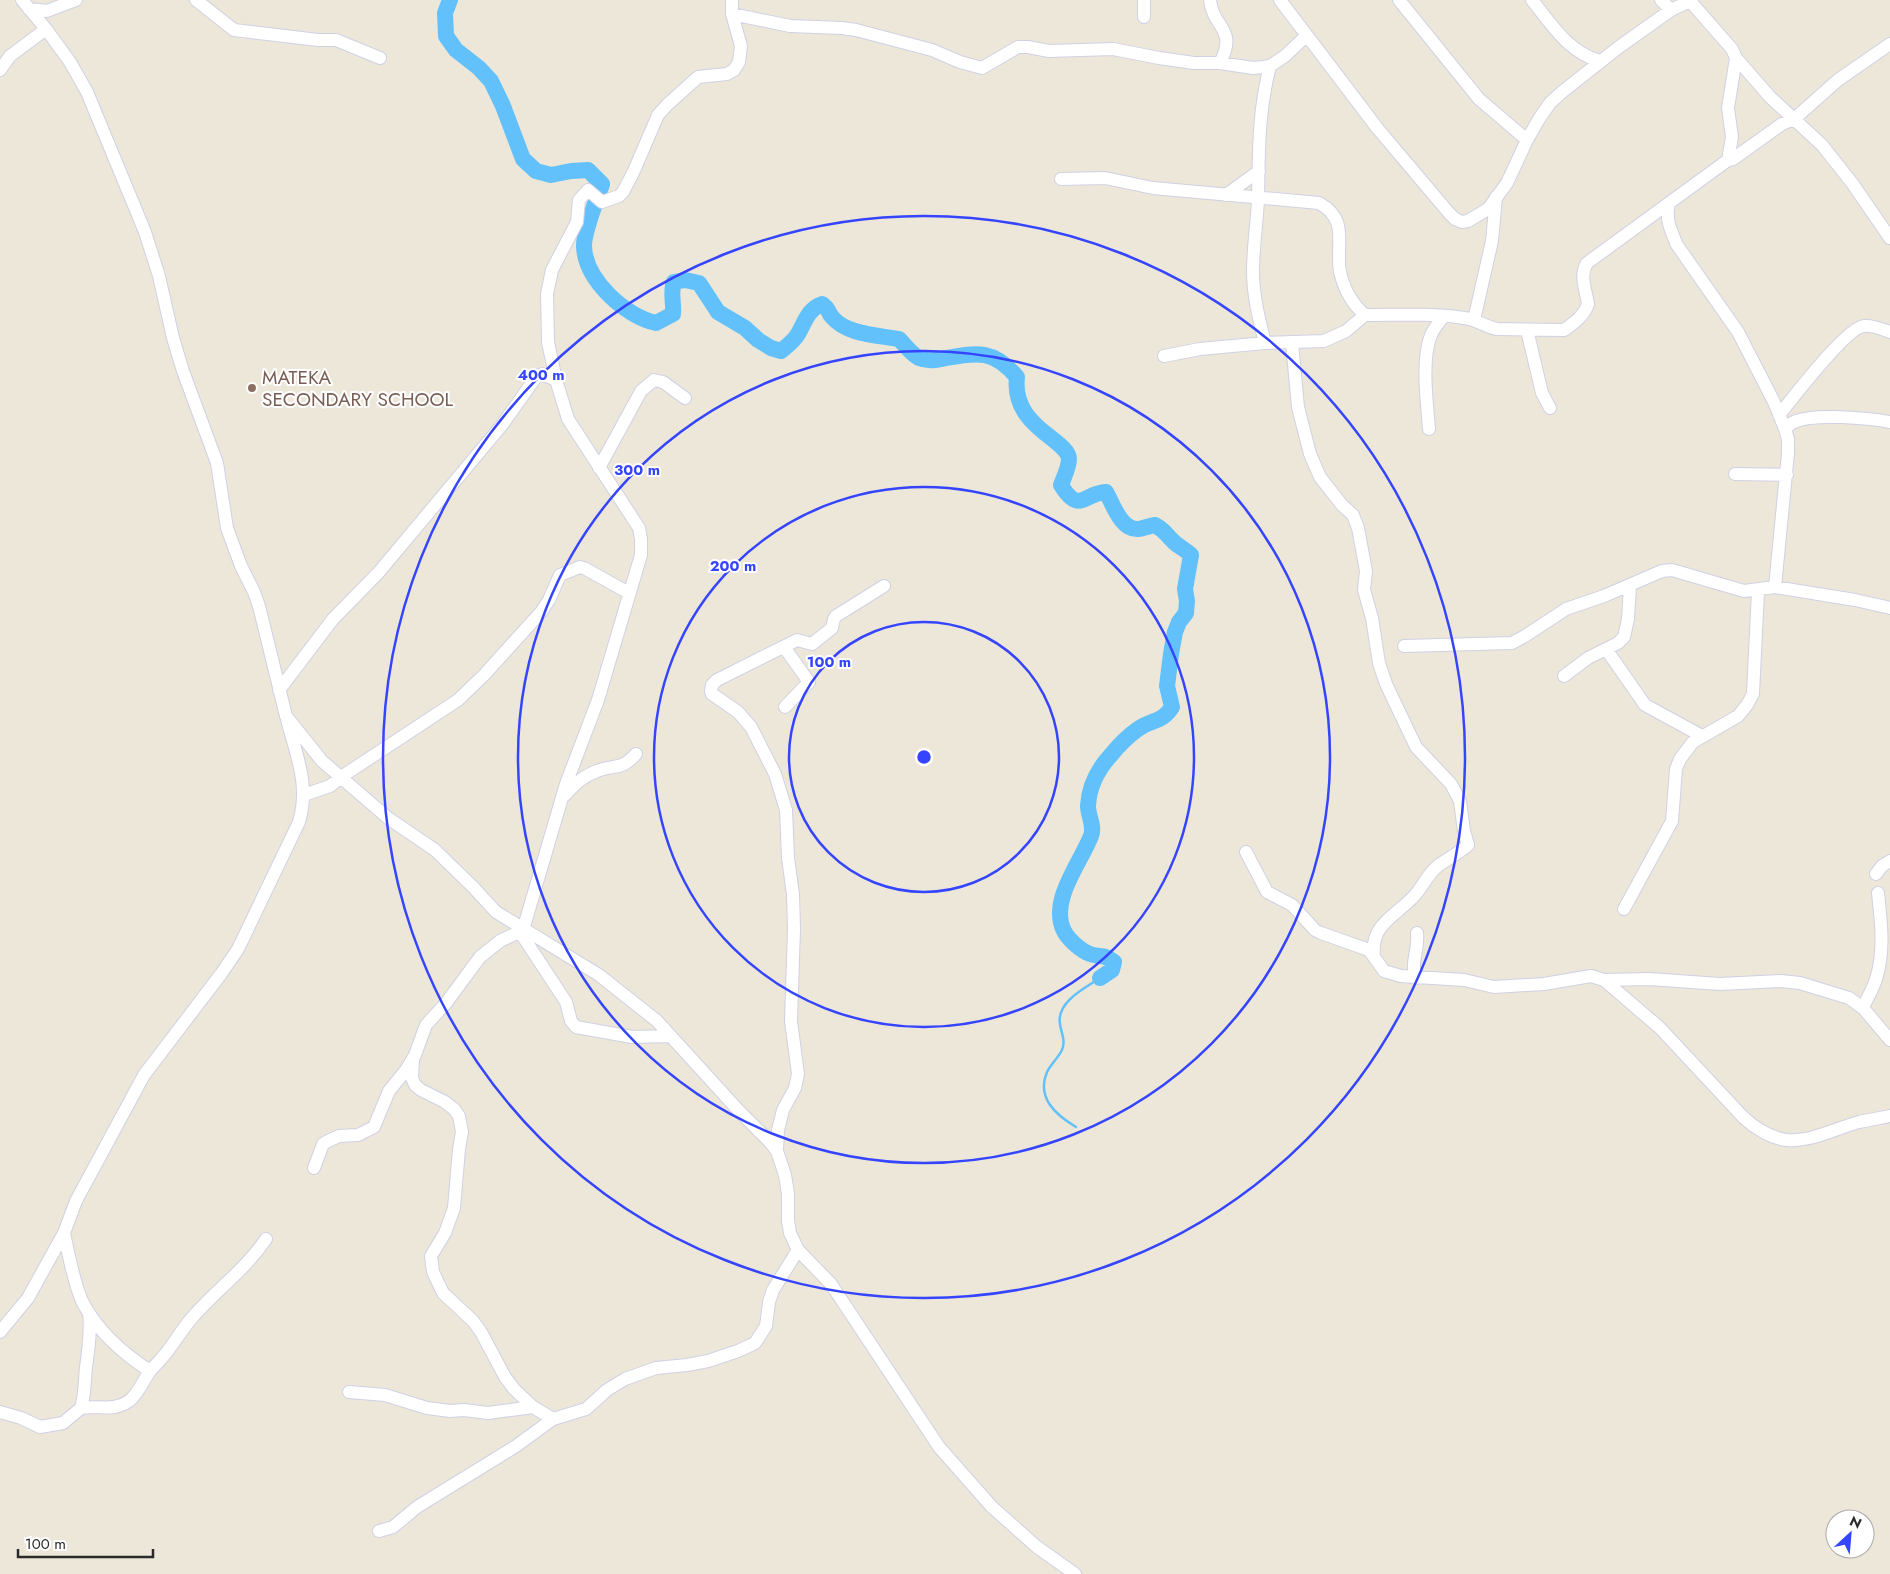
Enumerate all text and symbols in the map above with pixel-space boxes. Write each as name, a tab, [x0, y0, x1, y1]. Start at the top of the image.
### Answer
place label: MATEKA SECONDARY SCHOOL	[262, 364, 454, 413]
text: 400 m	[517, 364, 565, 386]
marker: MATEKA SECONDARY SCHOOL	[246, 382, 258, 394]
text: 300 m	[614, 459, 660, 481]
text: 200 m	[710, 555, 756, 577]
text: 100 m	[807, 651, 851, 673]
centre of rings	[915, 748, 933, 766]
north arrow	[1825, 1509, 1875, 1559]
text: N	[1846, 1511, 1865, 1534]
scale bar	[18, 1526, 152, 1558]
text: 100 m	[25, 1533, 66, 1555]

